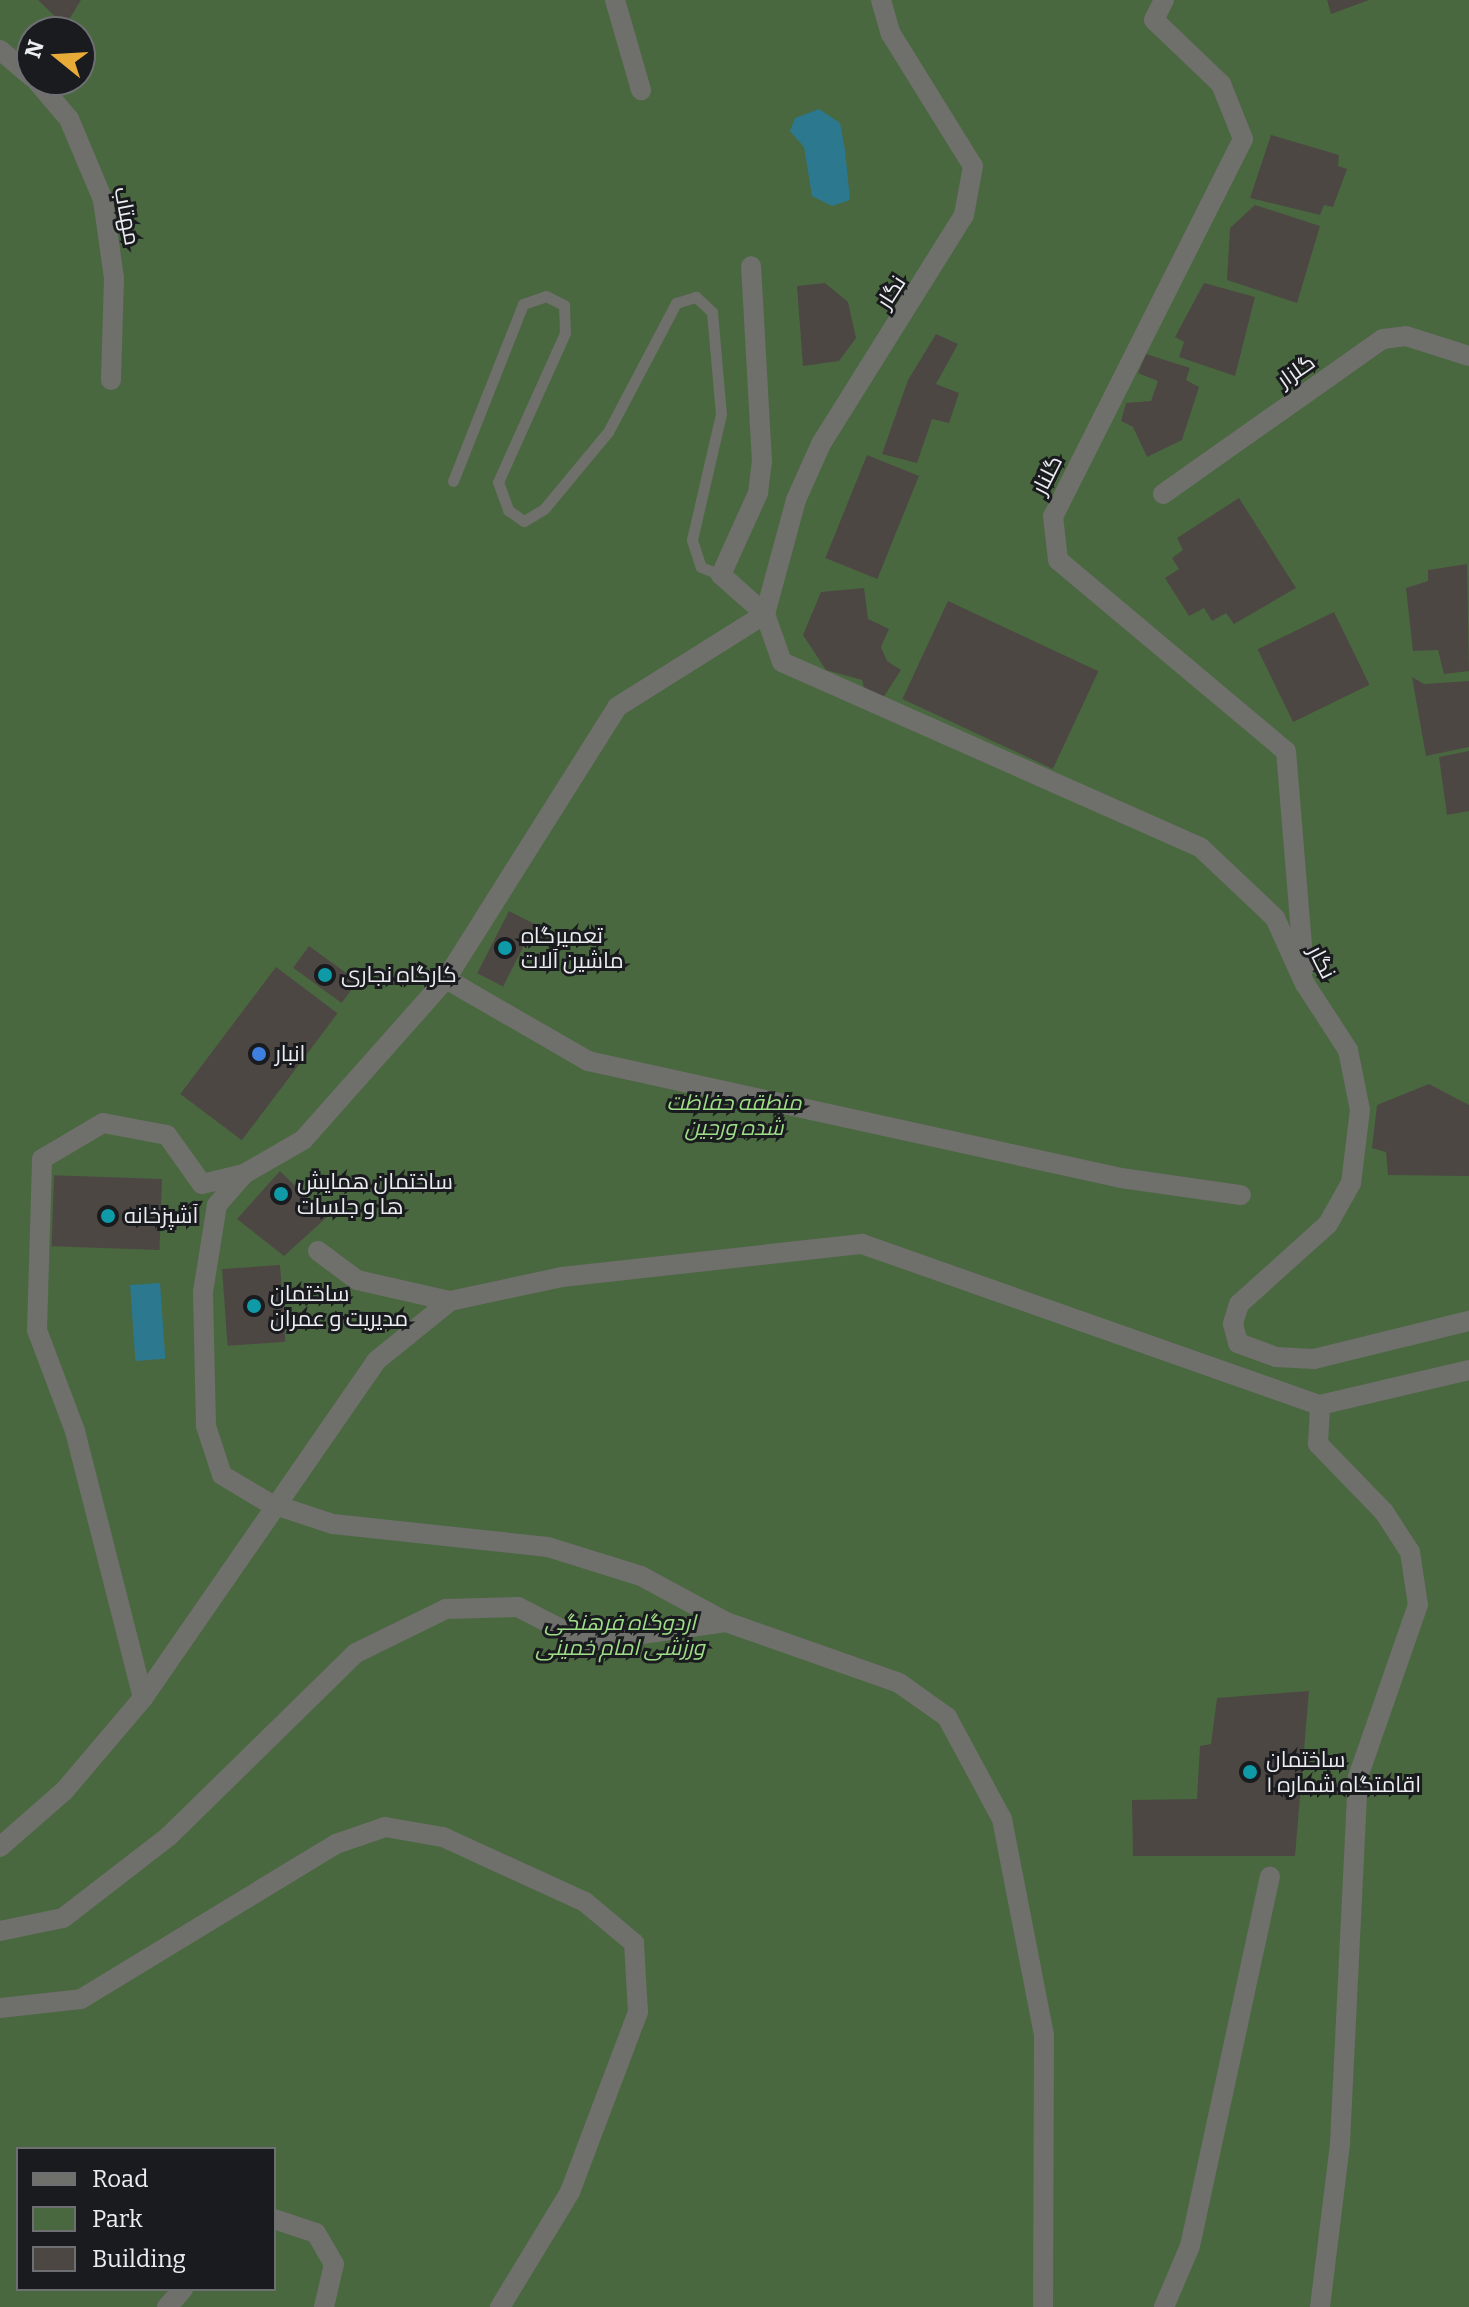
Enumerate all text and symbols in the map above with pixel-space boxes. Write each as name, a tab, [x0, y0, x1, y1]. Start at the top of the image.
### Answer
north arrow	[16, 16, 96, 96]
text: N	[19, 37, 50, 61]
street label: مهتاب	[108, 185, 146, 247]
street label: نگار	[871, 271, 911, 313]
street label: گلزار	[1272, 349, 1320, 393]
street label: گلنار	[1026, 451, 1068, 499]
place label: تعمیرگاه ماشین آلات	[521, 922, 624, 974]
marker: تعمیرگاه ماشین آلات	[496, 939, 514, 957]
street label: نگار	[1303, 941, 1341, 983]
place label: کارگاه نجاری	[341, 962, 457, 988]
marker: کارگاه نجاری	[316, 966, 334, 984]
place label: انبار	[275, 1041, 306, 1067]
marker: انبار	[250, 1045, 268, 1063]
park label: منطقه حفاظت شده ورجین	[666, 1089, 802, 1140]
place label: ساختمان همایش ها و جلسات	[297, 1168, 453, 1220]
marker: ساختمان همایش ها و جلسات	[272, 1185, 290, 1203]
place label: آشپزخانه	[124, 1203, 198, 1229]
marker: آشپزخانه	[99, 1207, 117, 1225]
place label: ساختمان مدیریت و عمران	[270, 1280, 408, 1332]
marker: ساختمان مدیریت و عمران	[245, 1297, 263, 1315]
park label: اردوگاه فرهنگی ورزشی امام خمینی	[535, 1609, 705, 1660]
place label: ساختمان اقامتگاه شماره ۱	[1266, 1746, 1421, 1798]
marker: ساختمان اقامتگاه شماره ۱	[1241, 1763, 1259, 1781]
legend	[16, 2147, 276, 2291]
text: Road	[92, 2165, 148, 2193]
text: Park	[92, 2205, 143, 2233]
text: Building	[92, 2245, 186, 2273]

